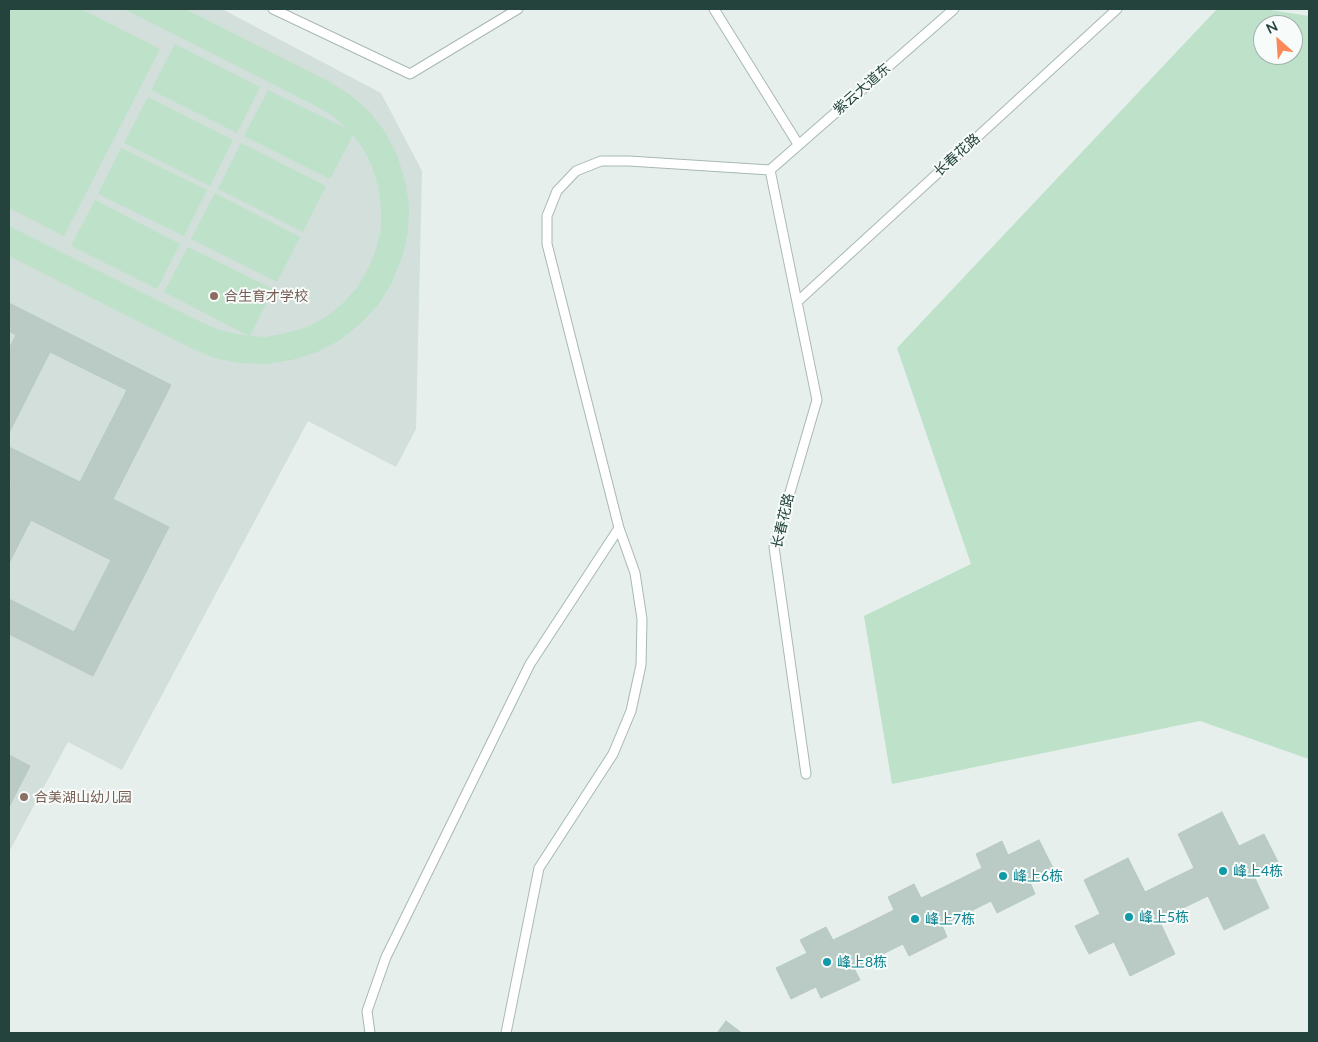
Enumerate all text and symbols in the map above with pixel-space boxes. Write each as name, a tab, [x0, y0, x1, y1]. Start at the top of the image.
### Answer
north arrow	[1253, 15, 1303, 65]
text: N	[1263, 17, 1280, 37]
street label: 紫云大道东	[830, 60, 894, 118]
street label: 长春花路	[931, 130, 983, 180]
place label: 合生育才学校	[224, 288, 308, 304]
marker: 合生育才学校	[208, 290, 220, 302]
street label: 长春花路	[769, 492, 797, 550]
place label: 合美湖山幼儿园	[34, 789, 132, 805]
marker: 合美湖山幼儿园	[18, 791, 30, 803]
place label: 峰上4栋	[1233, 863, 1283, 879]
marker: 峰上4栋	[1217, 865, 1229, 877]
place label: 峰上6栋	[1013, 868, 1063, 884]
marker: 峰上6栋	[997, 870, 1009, 882]
place label: 峰上5栋	[1139, 909, 1189, 925]
place label: 峰上7栋	[925, 911, 975, 927]
marker: 峰上5栋	[1123, 911, 1135, 923]
marker: 峰上7栋	[909, 913, 921, 925]
place label: 峰上8栋	[837, 954, 887, 970]
marker: 峰上8栋	[821, 956, 833, 968]

